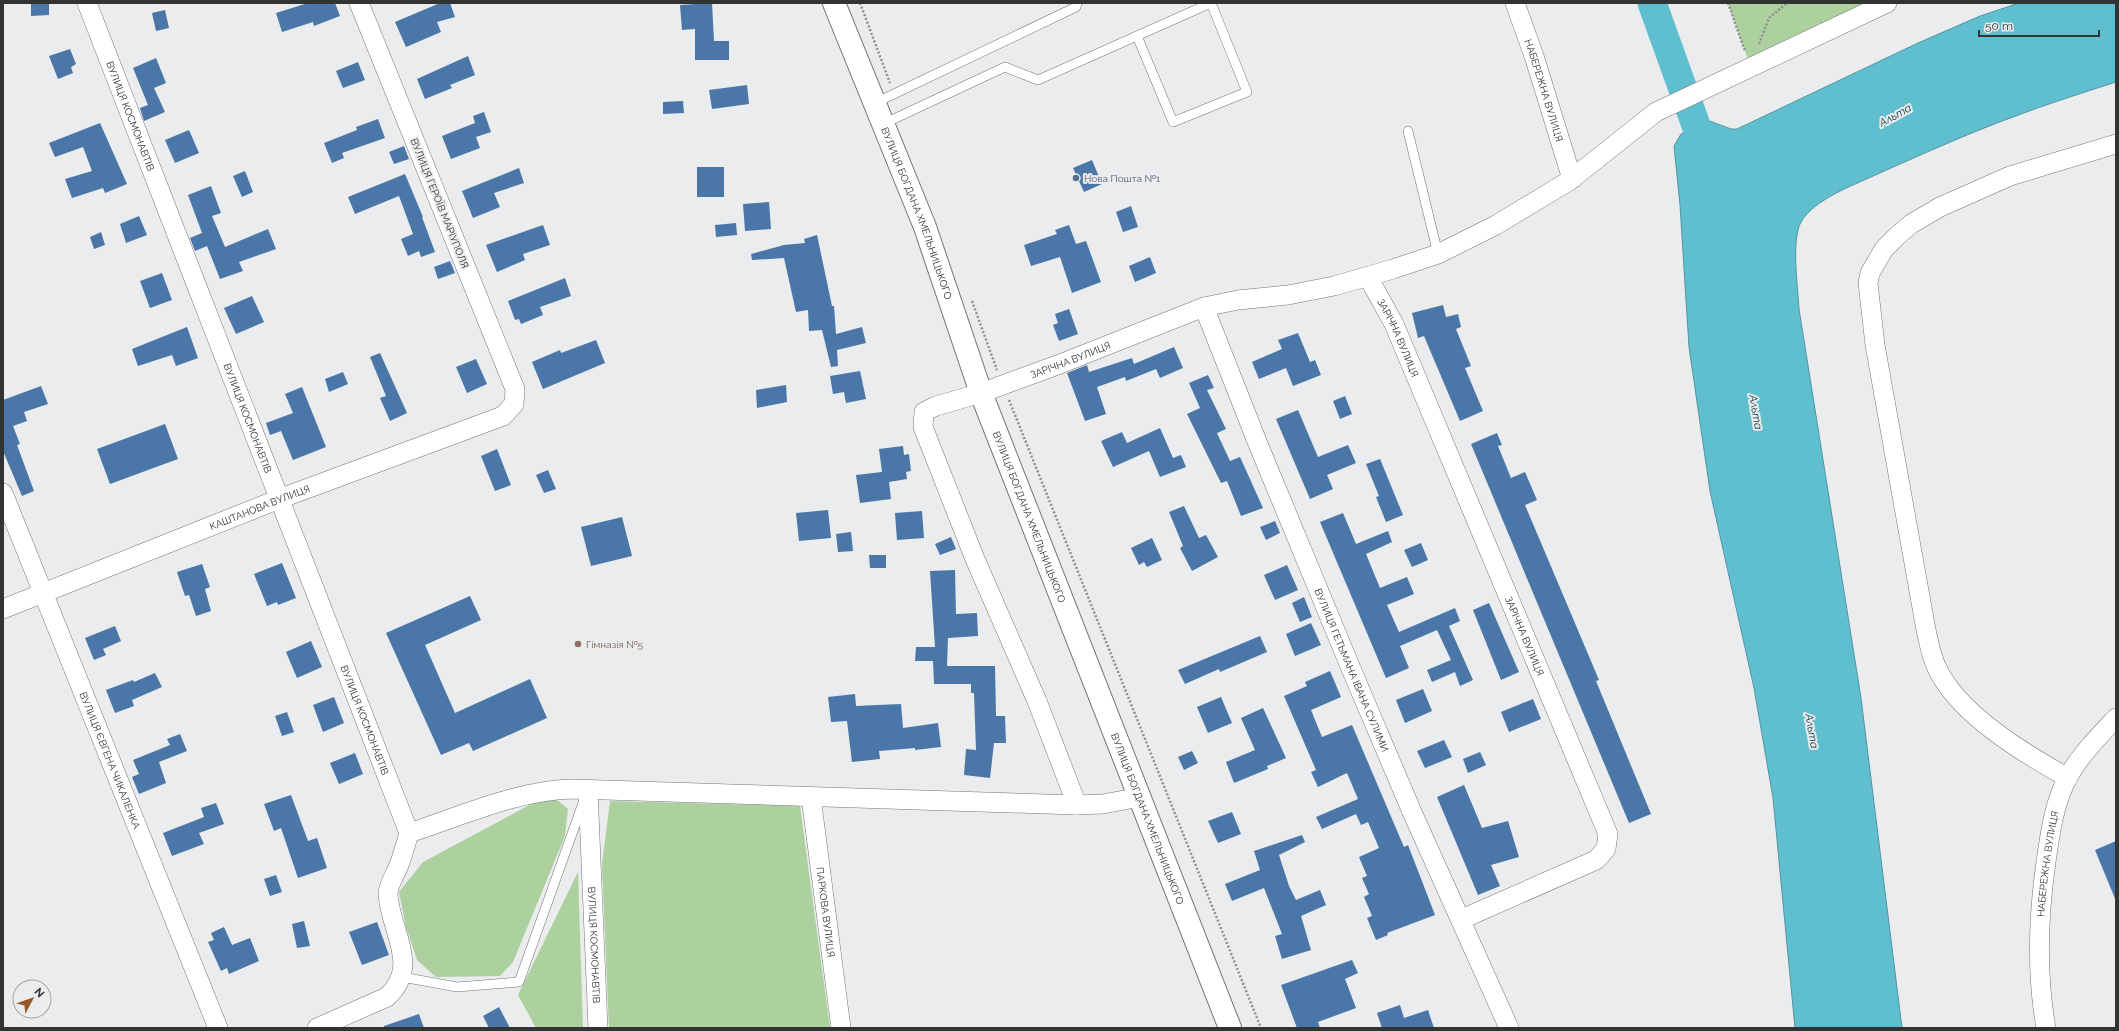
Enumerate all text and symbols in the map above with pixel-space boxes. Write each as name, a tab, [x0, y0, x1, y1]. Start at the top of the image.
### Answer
scale bar	[1979, 12, 2099, 38]
text: 50 m	[1985, 19, 2013, 33]
street label: НАБЕРЕЖНА ВУЛИЦЯ	[1522, 38, 1565, 143]
street label: ВУЛИЦЯ КОСМОНАВТІВ	[104, 60, 157, 173]
water label: Альта	[1876, 101, 1914, 130]
street label: ВУЛИЦЯ БОГДАНА ХМЕЛЬНИЦЬКОГО	[879, 126, 954, 301]
street label: ВУЛИЦЯ ГЕРОЇВ МАРІУПОЛЯ	[408, 137, 471, 270]
marker: Нова Пошта №1	[1071, 173, 1081, 183]
place label: Нова Пошта №1	[1084, 173, 1161, 184]
street label: ЗАРІЧНА ВУЛИЦЯ	[1375, 297, 1421, 379]
street label: ЗАРІЧНА ВУЛИЦЯ	[1029, 340, 1112, 380]
street label: ВУЛИЦЯ КОСМОНАВТІВ	[221, 362, 274, 475]
water label: Альта	[1746, 393, 1765, 431]
street label: ВУЛИЦЯ БОГДАНА ХМЕЛЬНИЦЬКОГО	[991, 430, 1068, 605]
street label: КАШТАНОВА ВУЛИЦЯ	[208, 483, 311, 532]
street label: ВУЛИЦЯ ГЕТЬМАНА ІВАНА СУЛИМИ	[1312, 587, 1391, 753]
street label: ЗАРІЧНА ВУЛИЦЯ	[1503, 595, 1546, 677]
marker: Гімназія №5	[573, 639, 583, 649]
place label: Гімназія №5	[586, 639, 644, 650]
street label: ВУЛИЦЯ КОСМОНАВТІВ	[338, 664, 391, 777]
street label: ВУЛИЦЯ ЄВГЕНА ЧИКАЛЕНКА	[78, 690, 142, 831]
water label: Альта	[1802, 712, 1821, 750]
street label: ВУЛИЦЯ БОГДАНА ХМЕЛЬНИЦЬКОГО	[1109, 731, 1186, 906]
street label: НАБЕРЕЖНА ВУЛИЦЯ	[2035, 810, 2061, 917]
street label: ПАРКОВА ВУЛИЦЯ	[814, 866, 837, 958]
street label: ВУЛИЦЯ КОСМОНАВТІВ	[586, 886, 602, 1004]
north arrow	[12, 979, 52, 1019]
text: N	[32, 985, 47, 1000]

